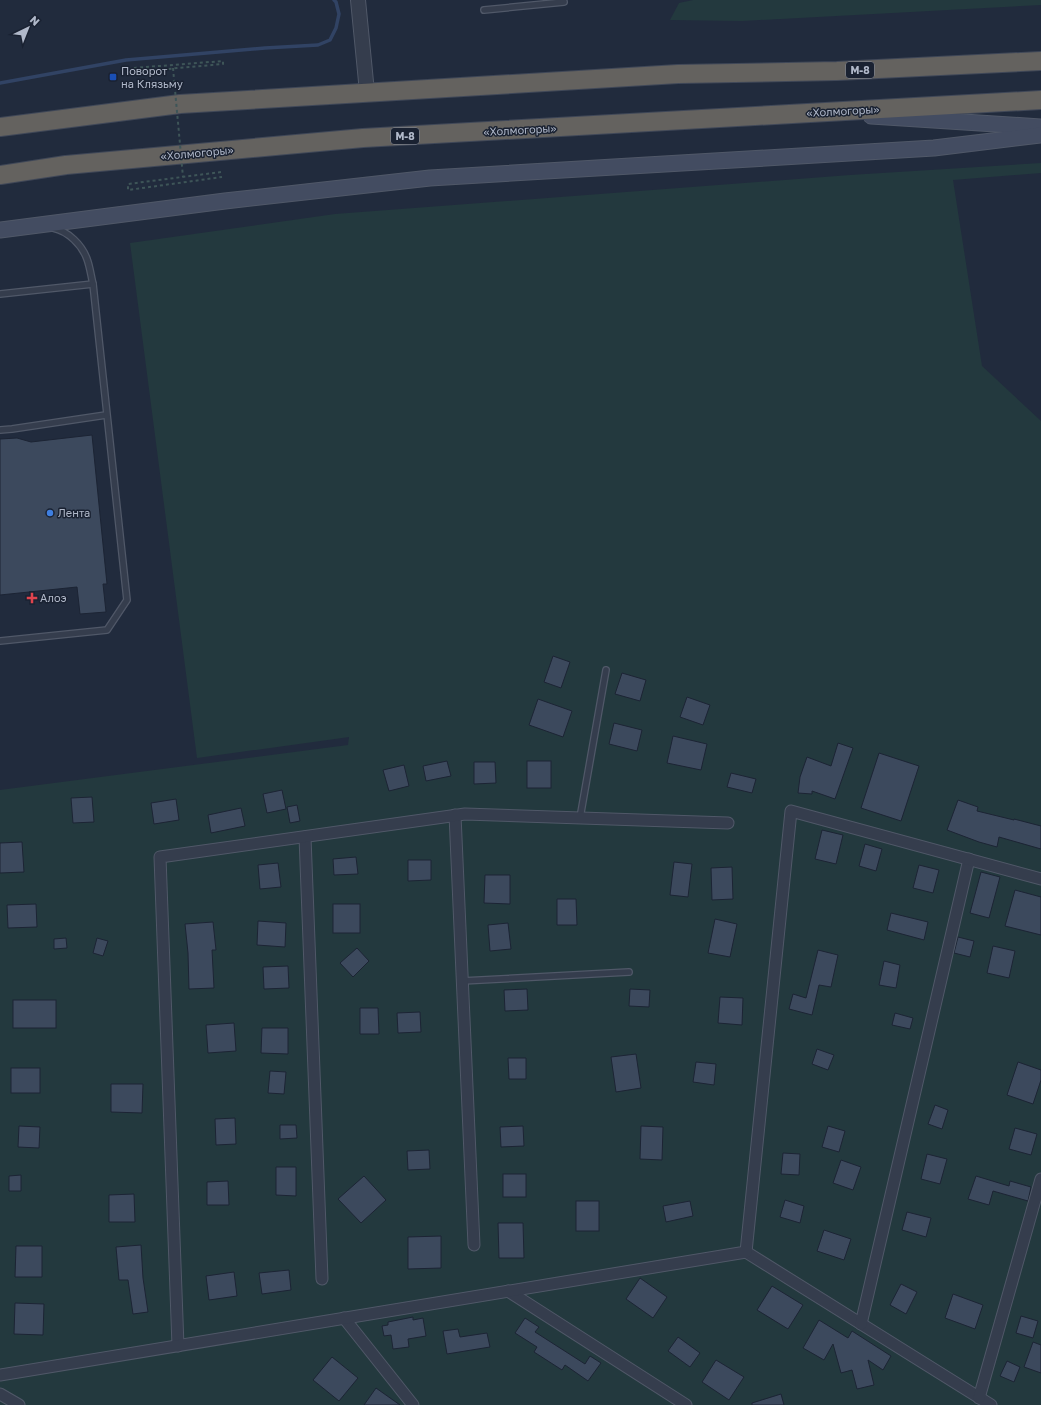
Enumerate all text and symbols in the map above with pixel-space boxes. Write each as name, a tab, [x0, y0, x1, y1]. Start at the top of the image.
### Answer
north arrow	[8, 8, 48, 48]
text: N	[28, 13, 43, 28]
road number: М-8	[846, 62, 874, 78]
place label: Поворот на Клязьму	[121, 64, 183, 90]
marker: Поворот на Клязьму	[108, 72, 118, 82]
street label: «Холмогоры»	[806, 102, 880, 119]
street label: «Холмогоры»	[483, 121, 557, 138]
road number: М-8	[391, 128, 419, 144]
street label: «Холмогоры»	[160, 143, 234, 162]
place label: Лента	[58, 506, 90, 519]
marker: Лента	[45, 508, 55, 518]
place label: Алоэ	[40, 591, 67, 604]
marker: Алоэ	[27, 593, 37, 603]

